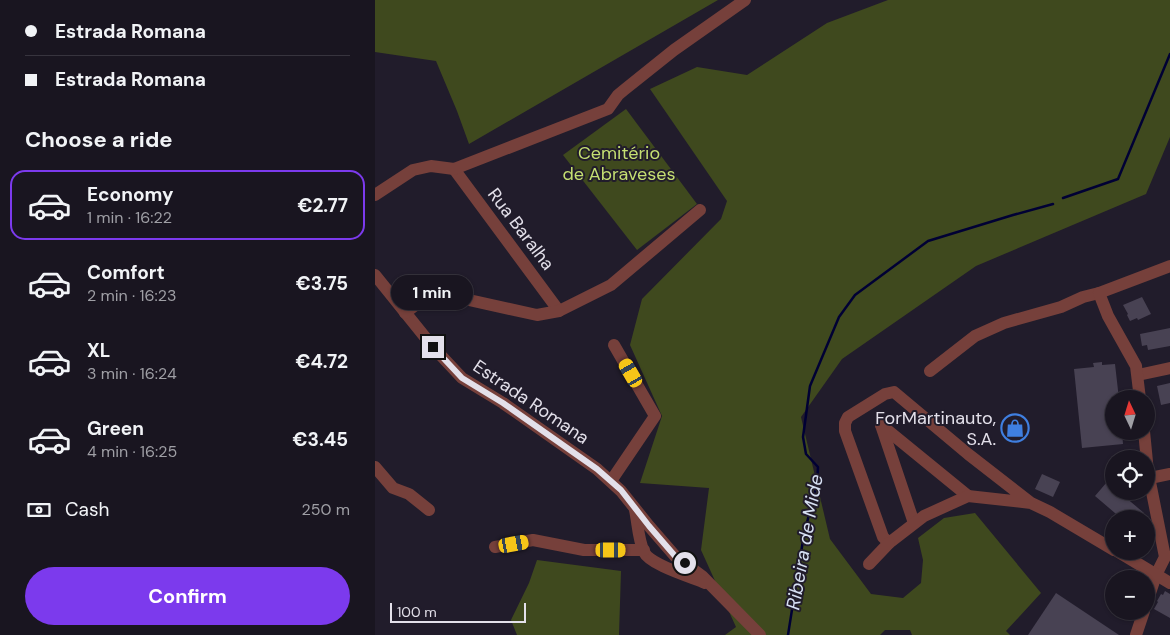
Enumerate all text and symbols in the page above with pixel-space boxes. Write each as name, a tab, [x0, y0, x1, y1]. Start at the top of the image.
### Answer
text: Estrada Romana	[55, 19, 206, 44]
text: Estrada Romana	[55, 67, 206, 92]
text: Choose a ride	[25, 125, 173, 154]
park label: Cemitério de Abraveses	[562, 141, 676, 186]
text: Economy	[87, 182, 174, 207]
icon: car	[27, 183, 72, 228]
street label: Rua Baralha	[482, 183, 560, 275]
text: €2.77	[297, 193, 348, 218]
text: 1 min · 16:22	[87, 207, 172, 228]
text: Comfort	[87, 260, 165, 285]
icon: car	[27, 261, 72, 306]
text: €3.75	[296, 271, 348, 296]
callout: 1 min	[392, 274, 474, 310]
text: 1 min	[413, 282, 451, 303]
text: 2 min · 16:23	[87, 285, 176, 306]
route end	[422, 336, 444, 358]
text: XL	[87, 338, 110, 363]
icon: car	[27, 339, 72, 384]
text: €4.72	[295, 349, 348, 374]
street label: Estrada Romana	[468, 354, 594, 450]
car	[617, 356, 644, 390]
text: 3 min · 16:24	[87, 363, 177, 384]
north arrow	[1105, 390, 1155, 440]
map controls	[1105, 390, 1155, 620]
place label: ForMartinauto, S.A.	[875, 406, 996, 451]
shop icon: ForMartinauto, S.A.	[1000, 413, 1030, 443]
text: Green	[87, 416, 144, 441]
icon: car	[27, 417, 72, 462]
text: €3.45	[293, 427, 348, 452]
text: 4 min · 16:25	[87, 441, 177, 462]
button: locate	[1105, 450, 1155, 500]
water label: Ribeira de Mide	[780, 472, 829, 612]
icon: cash	[25, 496, 53, 524]
text: Cash	[65, 497, 109, 522]
text: 250 m	[302, 499, 350, 520]
button: +	[1105, 510, 1155, 560]
car	[497, 534, 530, 554]
car	[596, 543, 626, 558]
route start	[674, 552, 696, 574]
button: Confirm	[25, 567, 350, 625]
button: −	[1105, 570, 1155, 620]
scale bar	[390, 600, 526, 623]
text: 100 m	[397, 603, 437, 621]

